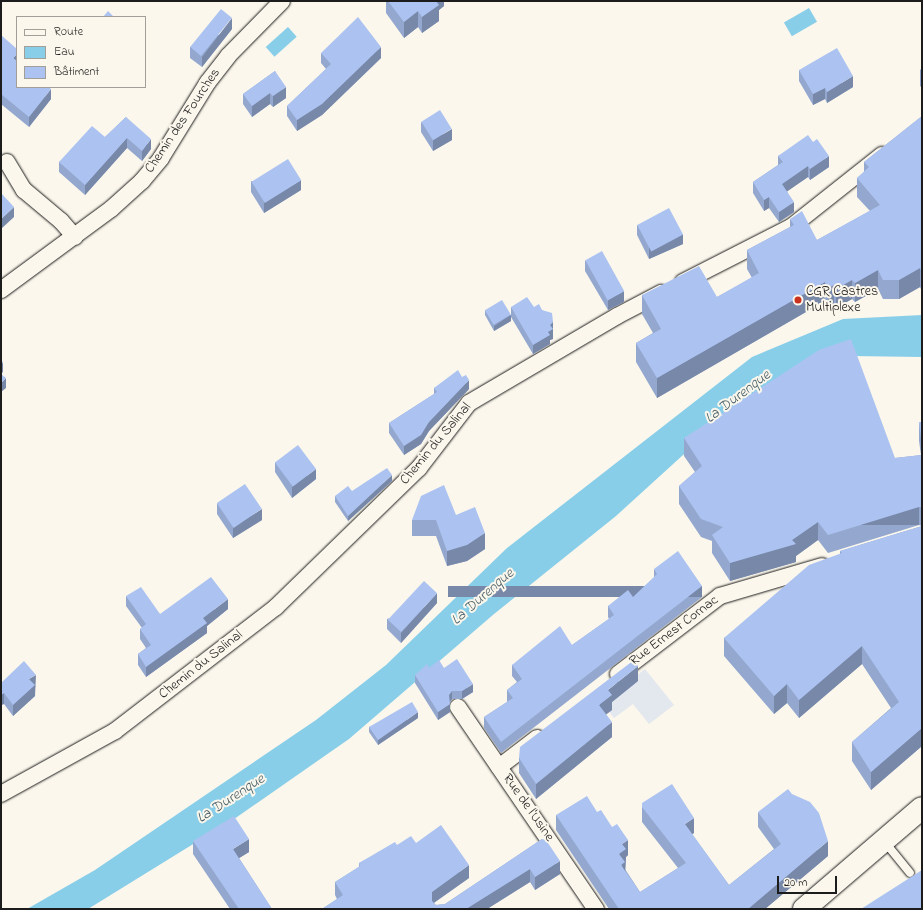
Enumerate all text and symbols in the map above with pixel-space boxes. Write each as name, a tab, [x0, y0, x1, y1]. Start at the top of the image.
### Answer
legend	[16, 16, 146, 88]
text: Route	[54, 23, 83, 41]
text: Eau	[54, 43, 75, 61]
text: Bâtiment	[54, 63, 99, 81]
street label: Chemin des Fourches	[142, 65, 224, 177]
place label: CGR Castres Multiplexe	[806, 284, 878, 316]
marker: CGR Castres Multiplexe	[793, 295, 803, 305]
water label: La Durenque	[702, 367, 774, 427]
street label: Chemin du Salinal	[397, 400, 475, 488]
water label: La Durenque	[448, 565, 518, 629]
street label: Rue Ernest Cornac	[626, 592, 722, 670]
street label: Chemin du Salinal	[156, 627, 246, 703]
water label: La Durenque	[194, 770, 268, 828]
street label: Rue de l'Usine	[499, 771, 557, 845]
scale bar	[779, 868, 839, 894]
text: 20 m	[784, 874, 807, 892]

